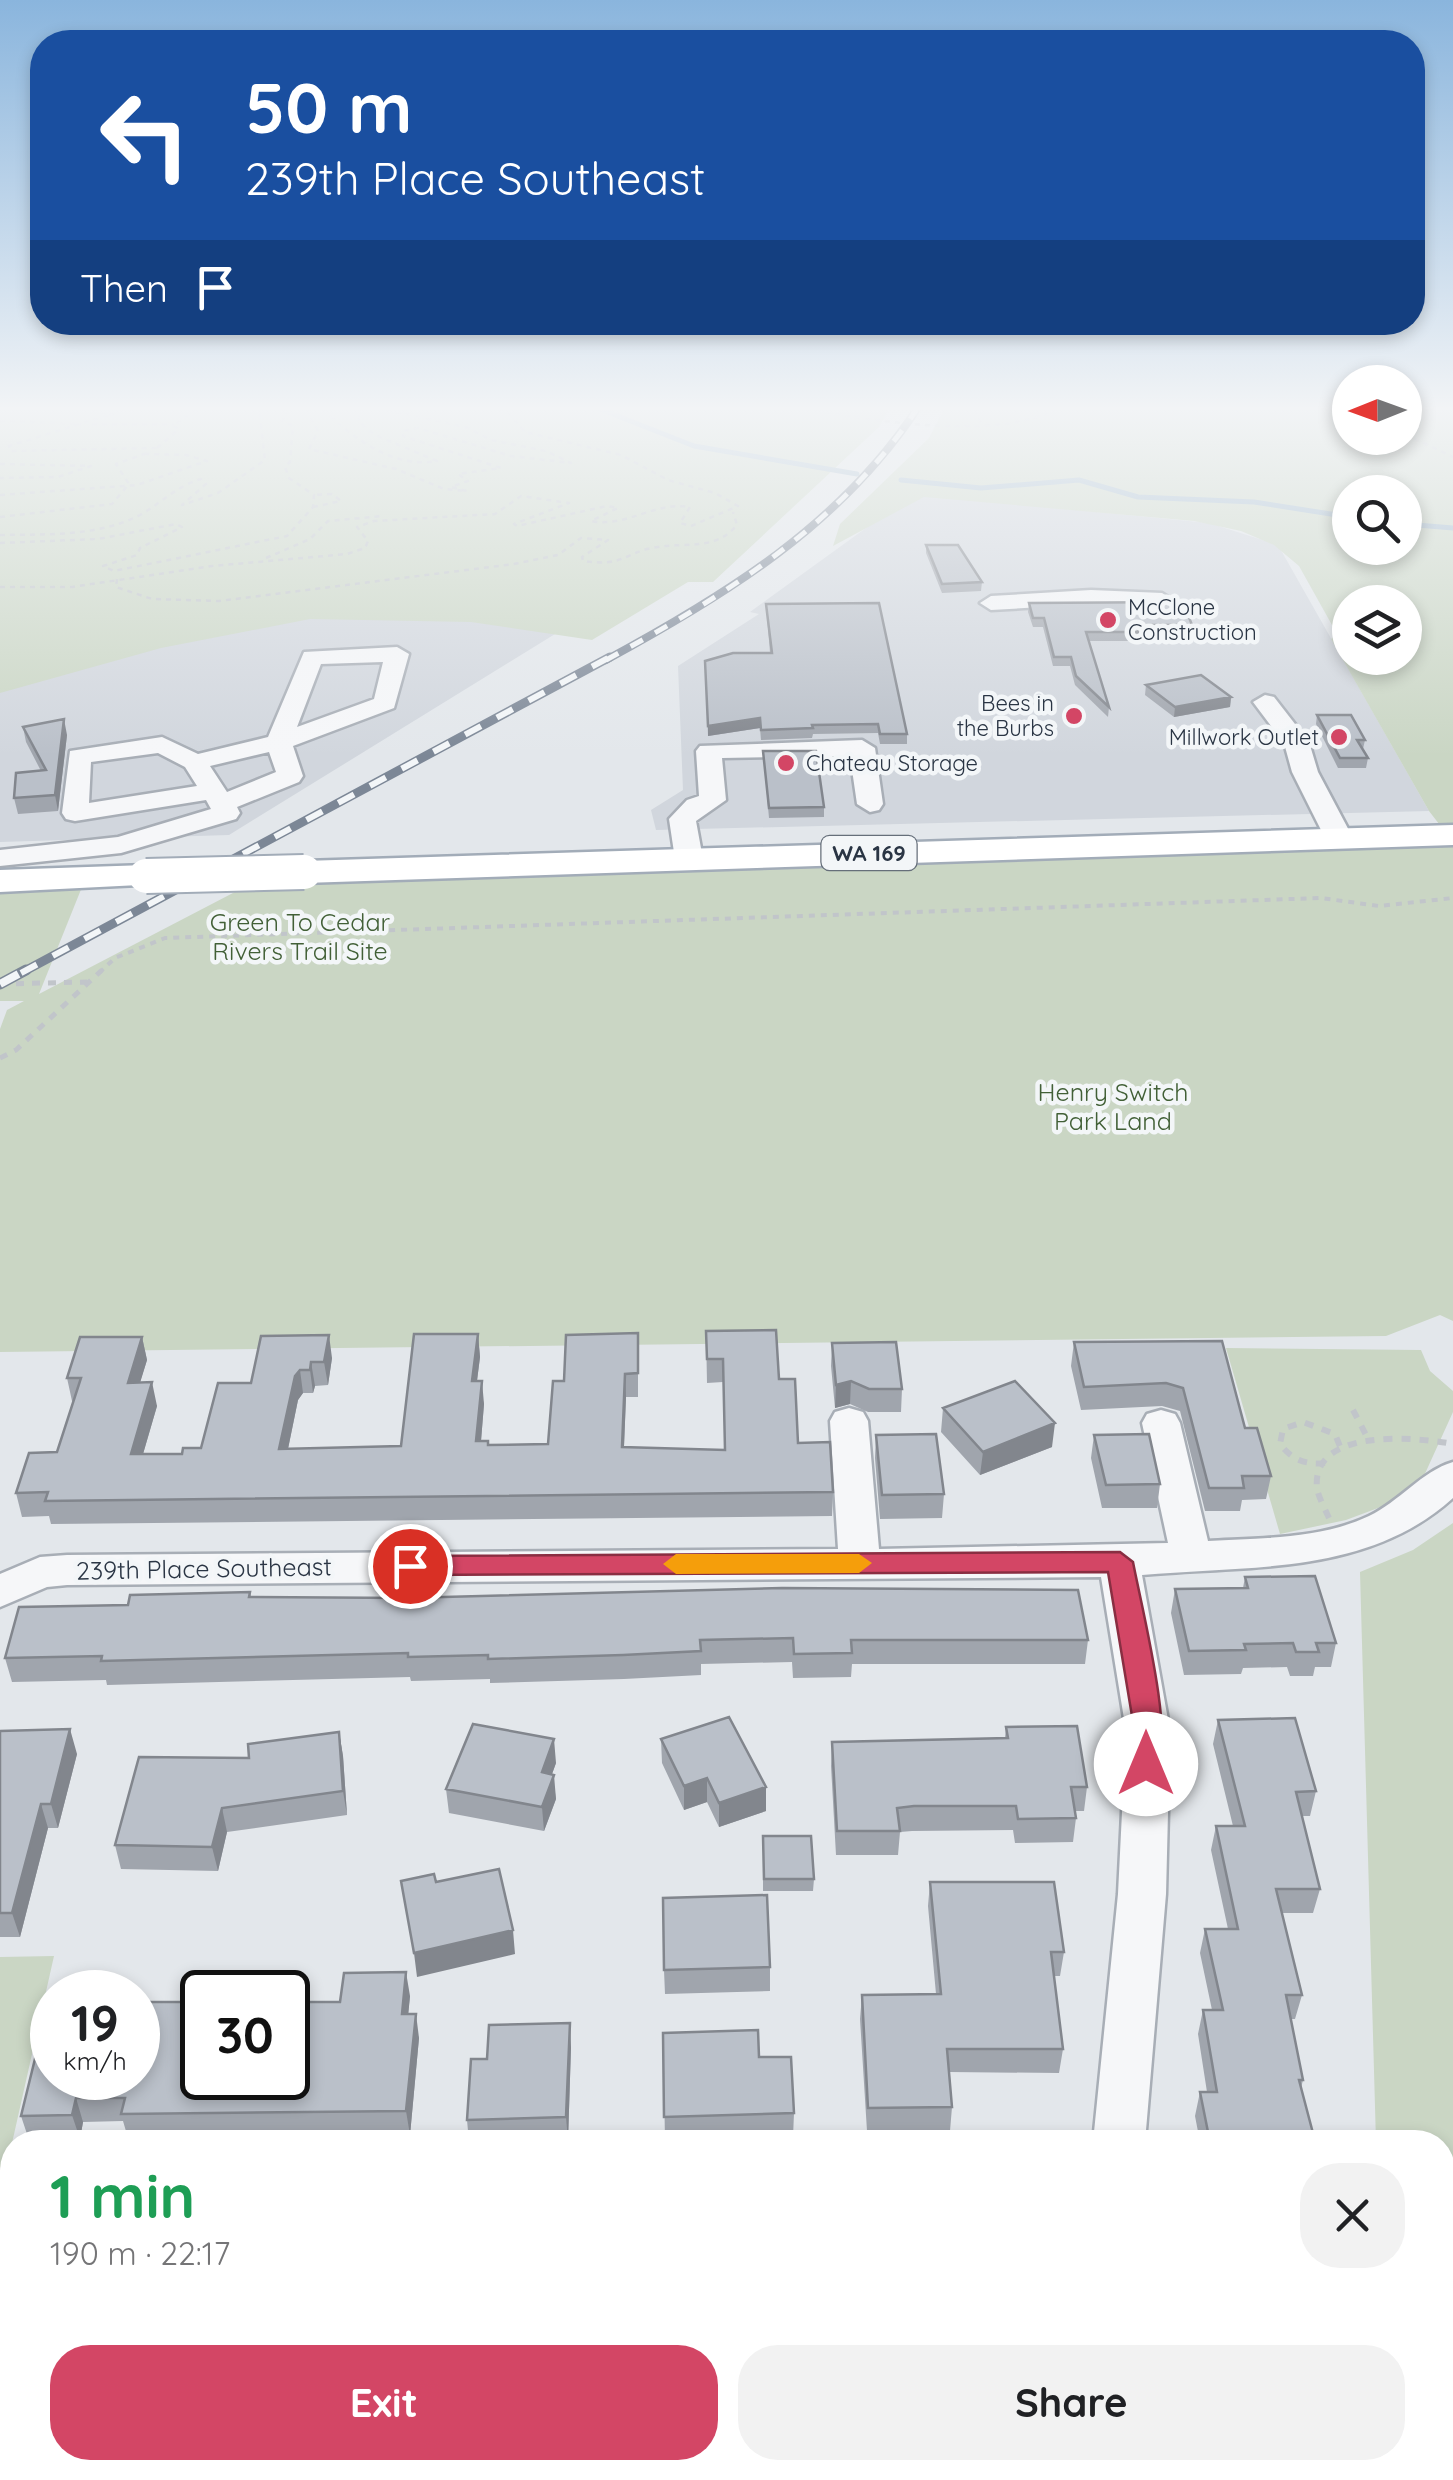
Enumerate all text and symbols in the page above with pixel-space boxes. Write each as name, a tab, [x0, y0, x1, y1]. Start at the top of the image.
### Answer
text: 50 m	[245, 63, 412, 151]
icon: left	[80, 70, 210, 200]
text: 239th Place Southeast	[245, 150, 705, 206]
icon: arrive	[188, 260, 243, 315]
text: Then	[80, 264, 168, 312]
north arrow	[1332, 365, 1422, 455]
map controls	[1332, 365, 1422, 675]
button: search	[1332, 475, 1422, 565]
button: layers	[1332, 585, 1422, 675]
place label: McClone Construction	[1128, 593, 1257, 646]
marker: McClone Construction	[1097, 609, 1119, 631]
place label: Bees in the Burbs	[957, 689, 1054, 742]
marker: Bees in the Burbs	[1063, 705, 1085, 727]
place label: Millwork Outlet	[1169, 723, 1319, 751]
marker: Millwork Outlet	[1328, 726, 1350, 748]
place label: Chateau Storage	[806, 749, 978, 777]
marker: Chateau Storage	[775, 752, 797, 774]
road number: WA 169	[822, 836, 916, 870]
park label: Green To Cedar Rivers Trail Site	[210, 906, 391, 966]
park label: Henry Switch Park Land	[1038, 1076, 1188, 1136]
pin	[368, 1524, 453, 1609]
icon: arrive	[383, 1539, 438, 1594]
street label: 239th Place Southeast	[76, 1550, 332, 1586]
position arrow	[1094, 1712, 1198, 1816]
speed limit sign: 30	[180, 1970, 310, 2100]
text: 19	[71, 1991, 119, 2054]
text: km/h	[63, 2045, 127, 2076]
text: 1 min	[50, 2158, 195, 2233]
button: close	[1300, 2163, 1405, 2268]
text: 190 m · 22:17	[50, 2233, 230, 2273]
button: Exit	[50, 2345, 718, 2460]
button: Share	[738, 2345, 1405, 2460]

